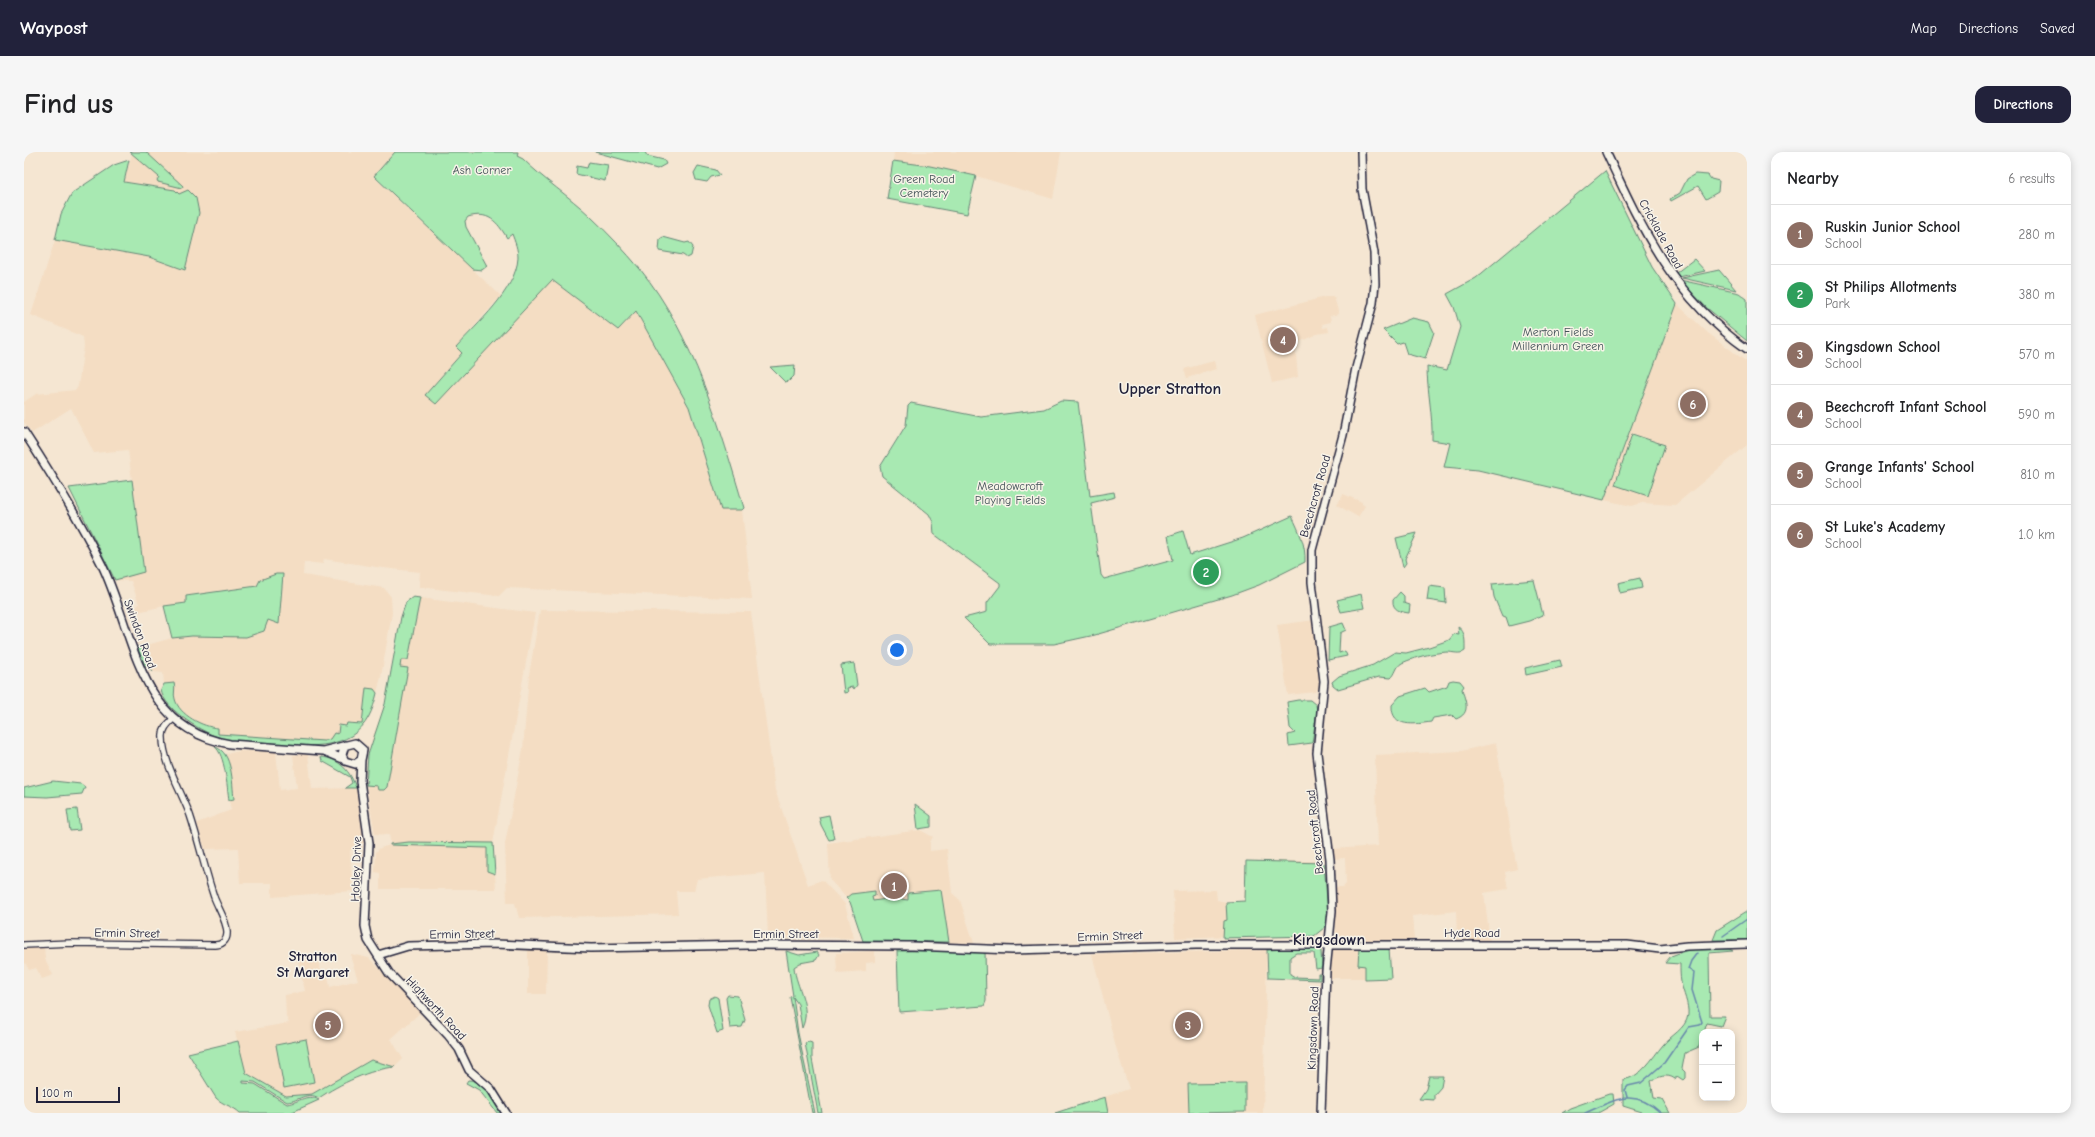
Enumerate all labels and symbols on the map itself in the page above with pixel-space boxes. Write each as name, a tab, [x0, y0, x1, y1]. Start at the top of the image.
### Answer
park label: Ash Corner	[453, 163, 511, 177]
park label: Green Road Cemetery	[893, 172, 955, 200]
street label: Cricklade Road	[1636, 197, 1686, 271]
pin: 4	[1270, 325, 1296, 355]
park label: Merton Fields Millennium Green	[1512, 325, 1604, 353]
district label: Upper Stratton	[1119, 380, 1221, 398]
pin: 6	[1680, 389, 1706, 419]
street label: Beechcroft Road	[1297, 453, 1333, 539]
park label: Meadowcroft Playing Fields	[975, 479, 1045, 507]
pin: 2	[1193, 557, 1219, 587]
street label: Swindon Road	[121, 598, 159, 670]
your location	[887, 640, 907, 660]
street label: Beechcroft Road	[1304, 789, 1326, 875]
street label: Hobley Drive	[348, 836, 364, 902]
pin: 1	[881, 871, 907, 901]
street label: Ermin Street	[94, 925, 160, 941]
street label: Ermin Street	[429, 926, 495, 942]
street label: Hyde Road	[1444, 926, 1500, 940]
street label: Ermin Street	[753, 927, 819, 941]
street label: Ermin Street	[1077, 928, 1143, 944]
district label: Kingsdown	[1293, 931, 1365, 949]
district label: Stratton St Margaret	[277, 948, 350, 981]
street label: Highworth Road	[403, 973, 469, 1043]
street label: Kingsdown Road	[1305, 986, 1321, 1070]
pin: 5	[315, 1010, 341, 1040]
pin: 3	[1175, 1010, 1201, 1040]
scale bar	[36, 1085, 120, 1104]

